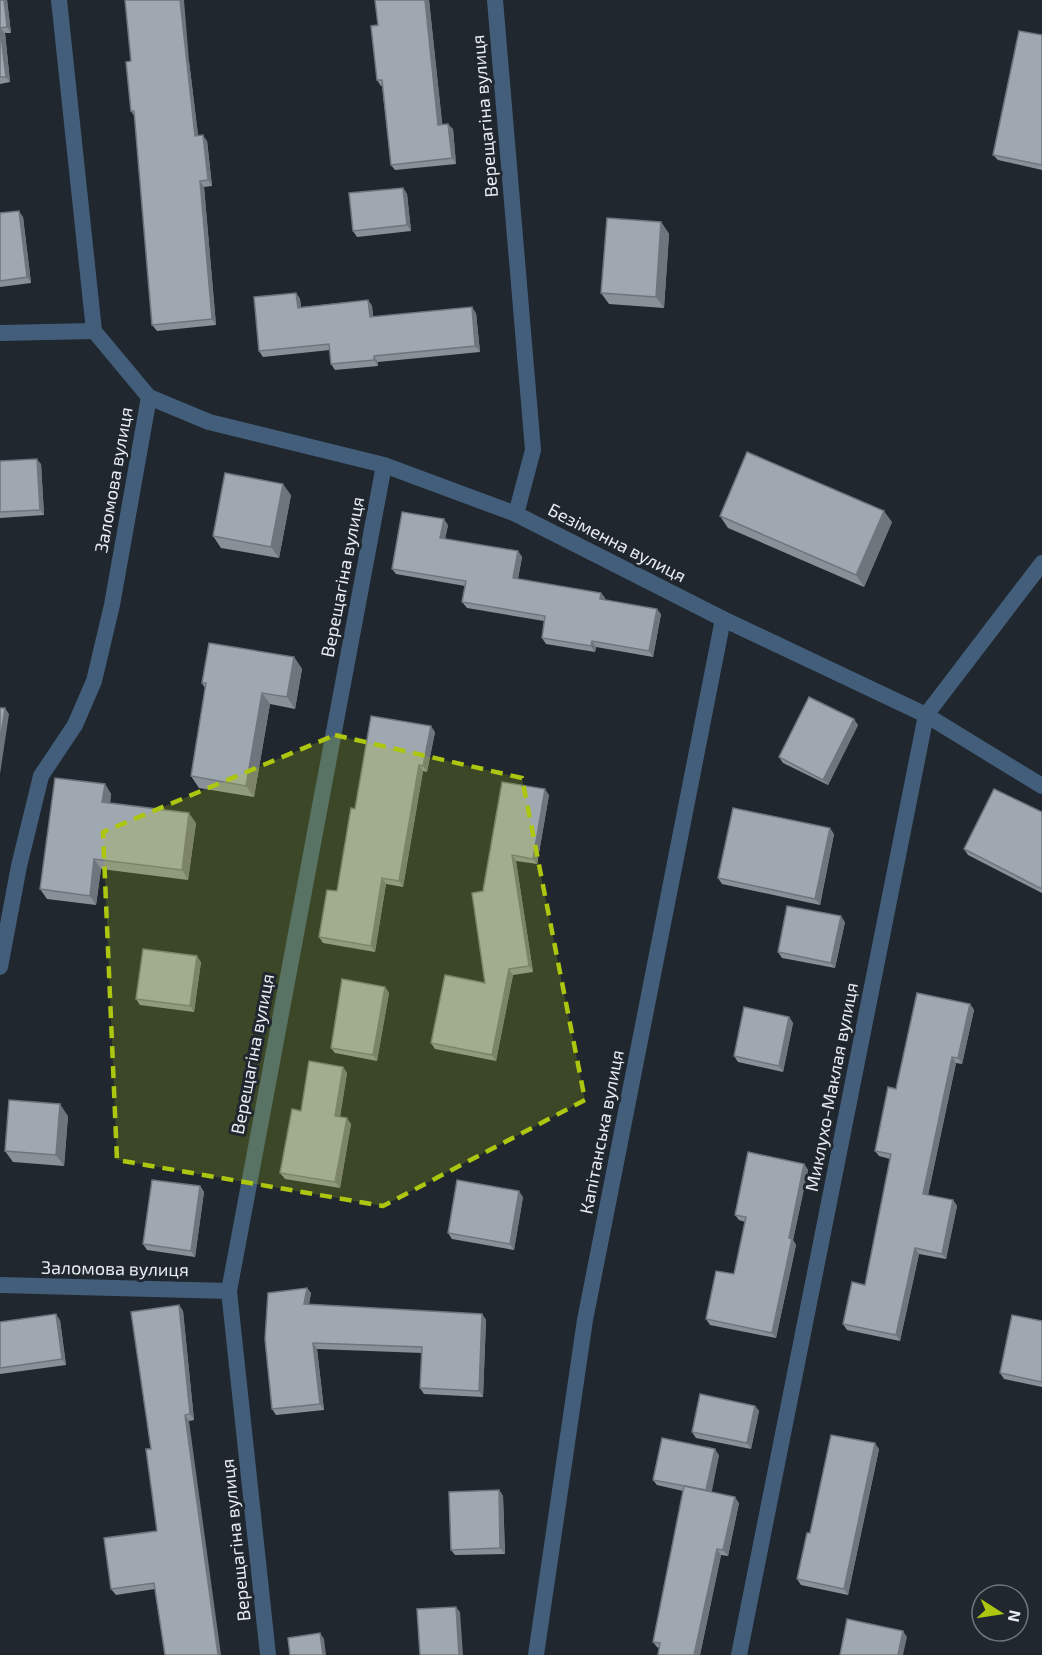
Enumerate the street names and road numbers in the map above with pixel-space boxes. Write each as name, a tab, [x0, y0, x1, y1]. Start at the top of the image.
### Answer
street label: Верещагіна вулиця	[466, 34, 502, 198]
street label: Заломова вулиця	[89, 405, 137, 555]
street label: Верещагіна вулиця	[316, 495, 368, 659]
street label: Безіменна вулиця	[545, 498, 690, 586]
street label: Верещагіна вулиця	[226, 972, 278, 1136]
street label: Миклухо-Маклая вулиця	[800, 980, 862, 1193]
street label: Капітанська вулиця	[574, 1048, 628, 1216]
street label: Заломова вулиця	[41, 1256, 189, 1280]
street label: Верещагіна вулиця	[216, 1458, 254, 1622]

